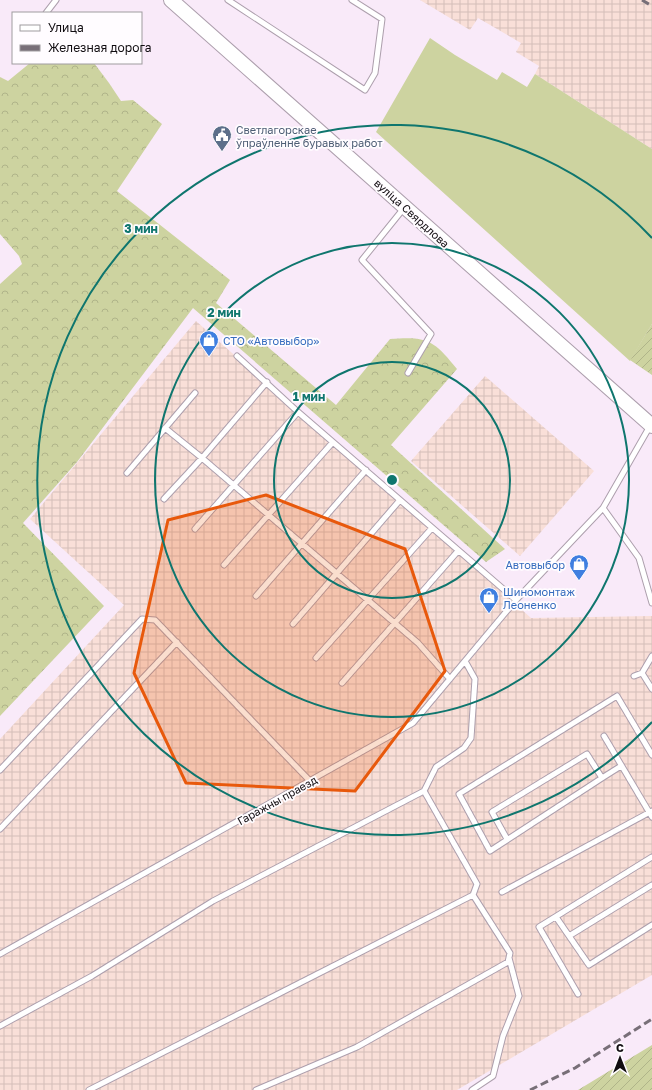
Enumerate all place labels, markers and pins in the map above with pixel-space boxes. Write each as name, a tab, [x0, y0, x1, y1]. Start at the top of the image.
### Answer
place label: Светлагорскае ўпраўленне буравых работ	[236, 123, 383, 149]
public building icon: Светлагорскае ўпраўленне буравых работ	[211, 124, 233, 152]
shop icon: СТО «Автовыбор»	[198, 329, 220, 357]
place label: СТО «Автовыбор»	[223, 334, 319, 347]
centre of rings	[385, 473, 399, 487]
shop icon: Автовыбор	[568, 553, 590, 581]
place label: Автовыбор	[505, 558, 565, 571]
place label: Шиномонтаж Леоненко	[503, 585, 575, 611]
shop icon: Шиномонтаж Леоненко	[478, 586, 500, 614]

